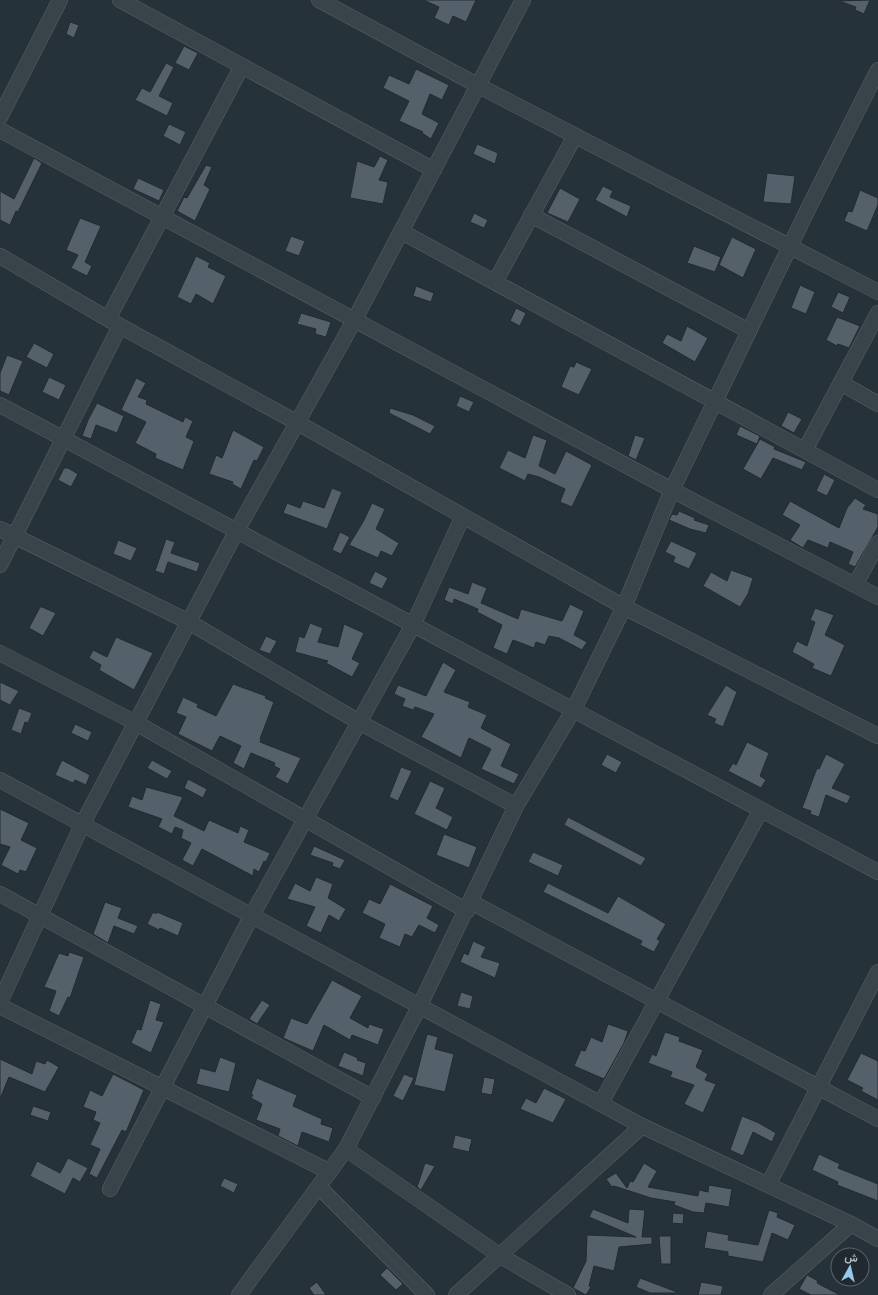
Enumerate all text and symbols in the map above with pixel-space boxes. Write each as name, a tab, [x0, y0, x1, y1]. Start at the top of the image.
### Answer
north arrow	[830, 1247, 870, 1287]
text: ش	[844, 1249, 859, 1265]

